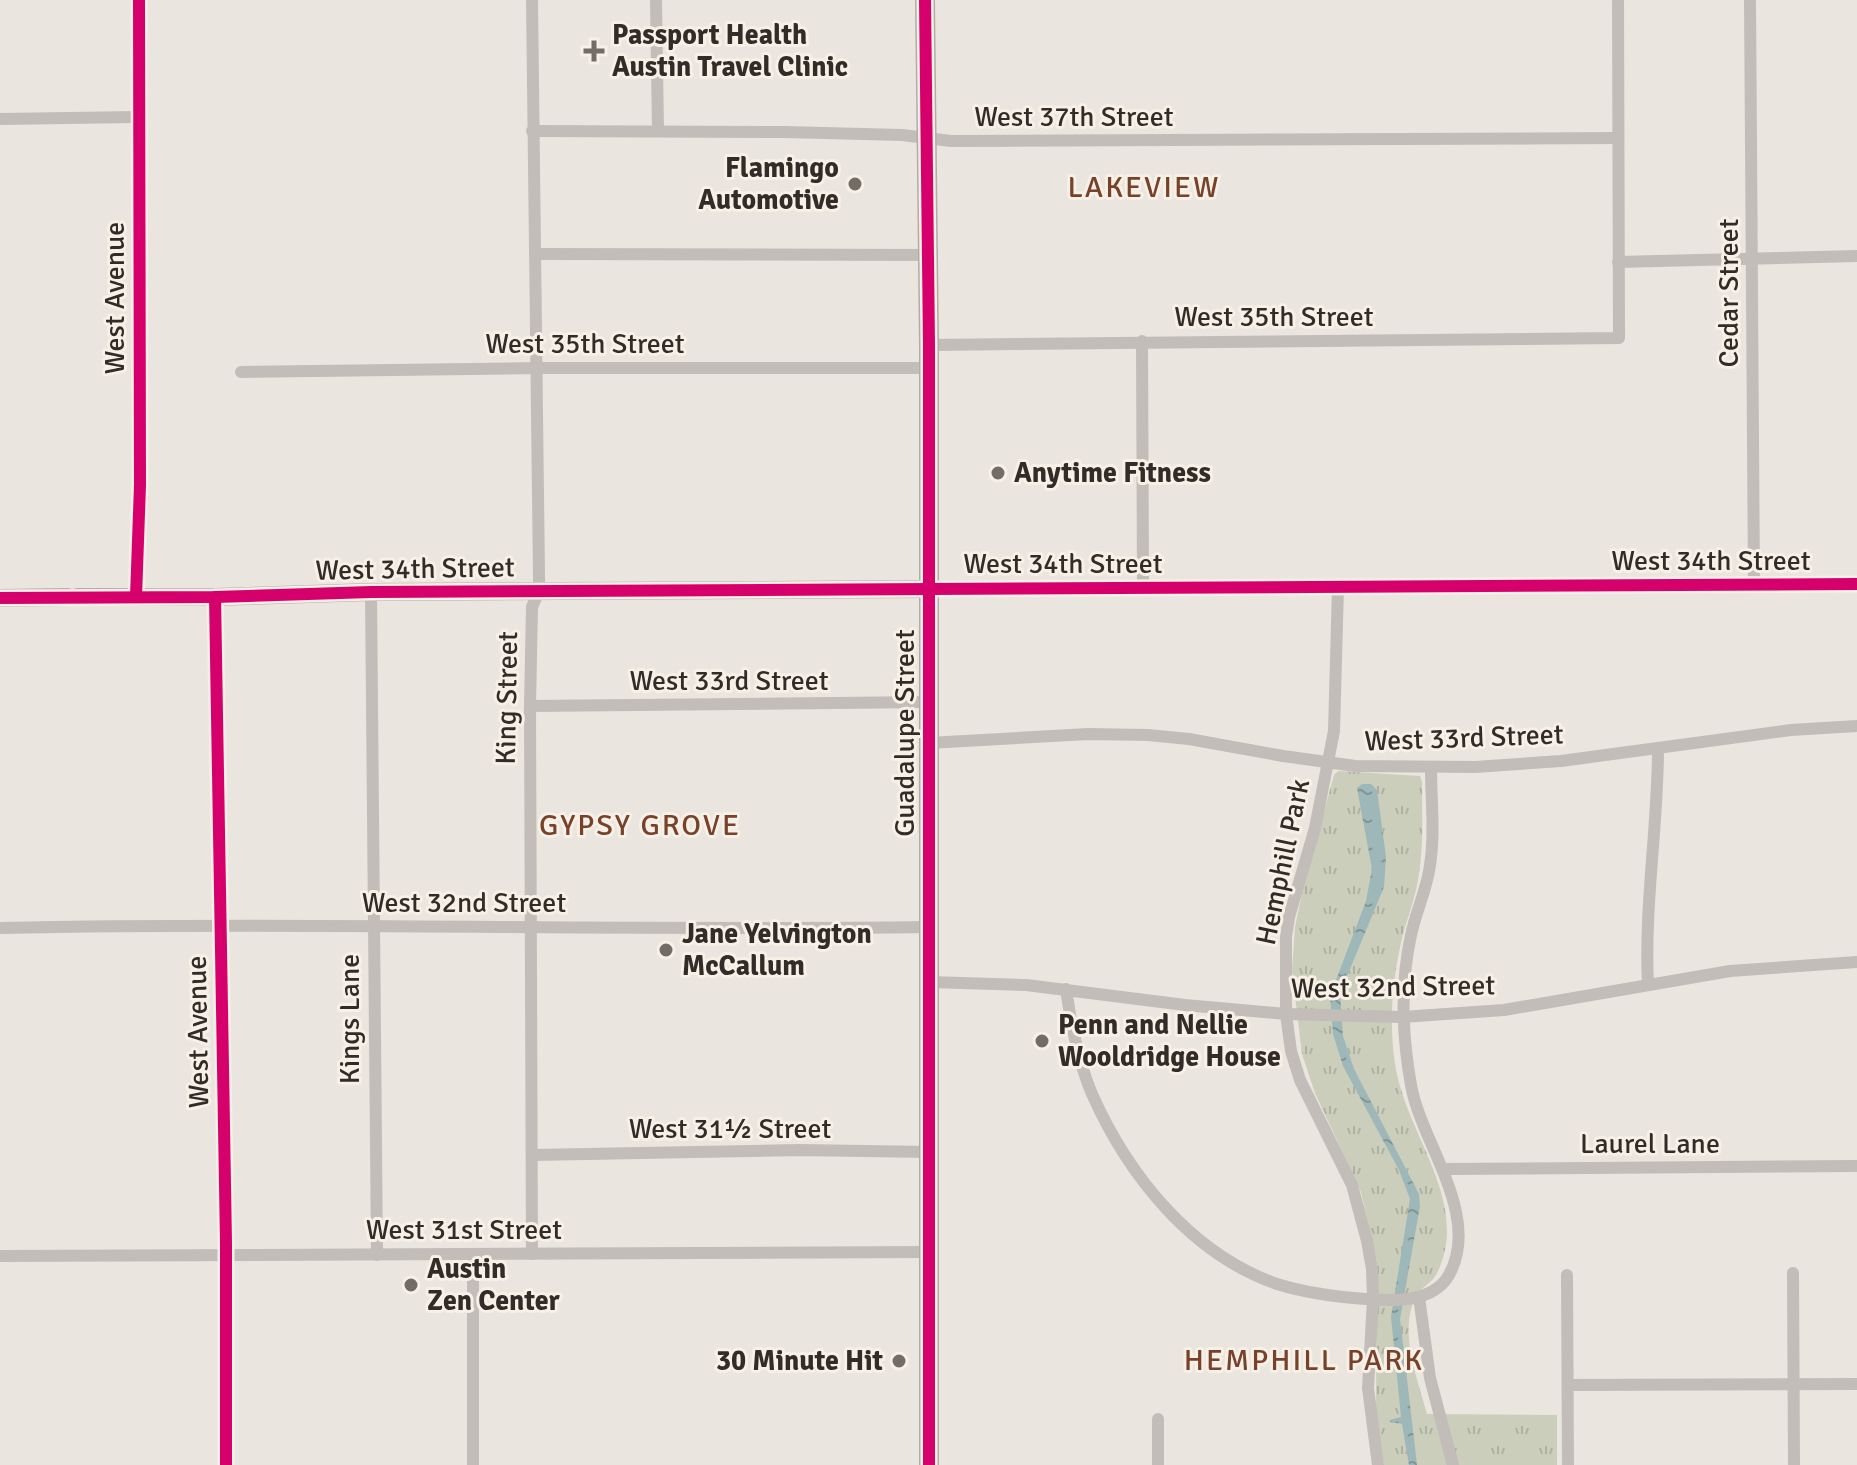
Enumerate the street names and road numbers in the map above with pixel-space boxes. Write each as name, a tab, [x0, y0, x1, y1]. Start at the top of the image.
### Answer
street label: West 37th Street	[974, 100, 1174, 134]
street label: Cedar Street	[1712, 218, 1746, 368]
street label: West Avenue	[98, 222, 132, 374]
street label: West 35th Street	[1174, 300, 1374, 334]
street label: West 35th Street	[485, 327, 685, 361]
street label: West 34th Street	[1611, 544, 1811, 578]
street label: West 34th Street	[963, 547, 1163, 581]
street label: West 34th Street	[315, 550, 515, 588]
street label: Guadalupe Street	[888, 629, 922, 837]
street label: King Street	[489, 631, 525, 765]
street label: West 33rd Street	[629, 664, 829, 698]
street label: West 33rd Street	[1364, 718, 1564, 758]
street label: Hemphill Park	[1249, 776, 1317, 948]
street label: West 32nd Street	[362, 886, 566, 920]
street label: Kings Lane	[333, 954, 367, 1084]
street label: West Avenue	[180, 955, 216, 1109]
street label: West 32nd Street	[1291, 968, 1496, 1006]
street label: West 31½ Street	[629, 1112, 832, 1146]
street label: Laurel Lane	[1580, 1127, 1720, 1161]
street label: West 31st Street	[366, 1213, 562, 1247]

